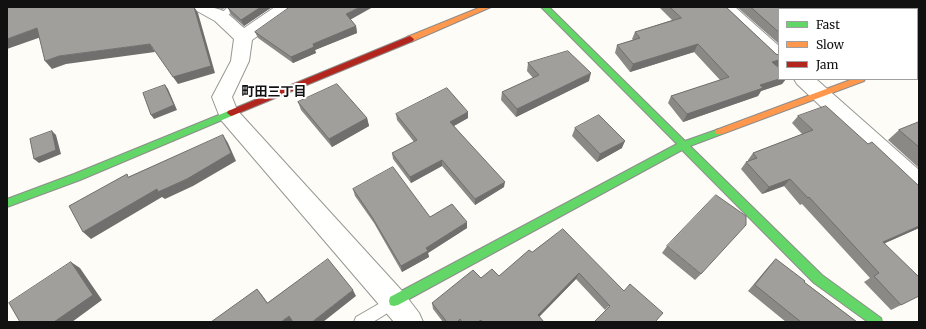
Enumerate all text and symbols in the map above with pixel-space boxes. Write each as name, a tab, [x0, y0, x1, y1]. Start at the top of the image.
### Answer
legend	[778, 8, 918, 80]
text: Fast	[816, 17, 840, 32]
text: Slow	[816, 37, 844, 52]
text: Jam	[816, 57, 838, 72]
district label: 町田三丁目	[242, 84, 306, 100]

